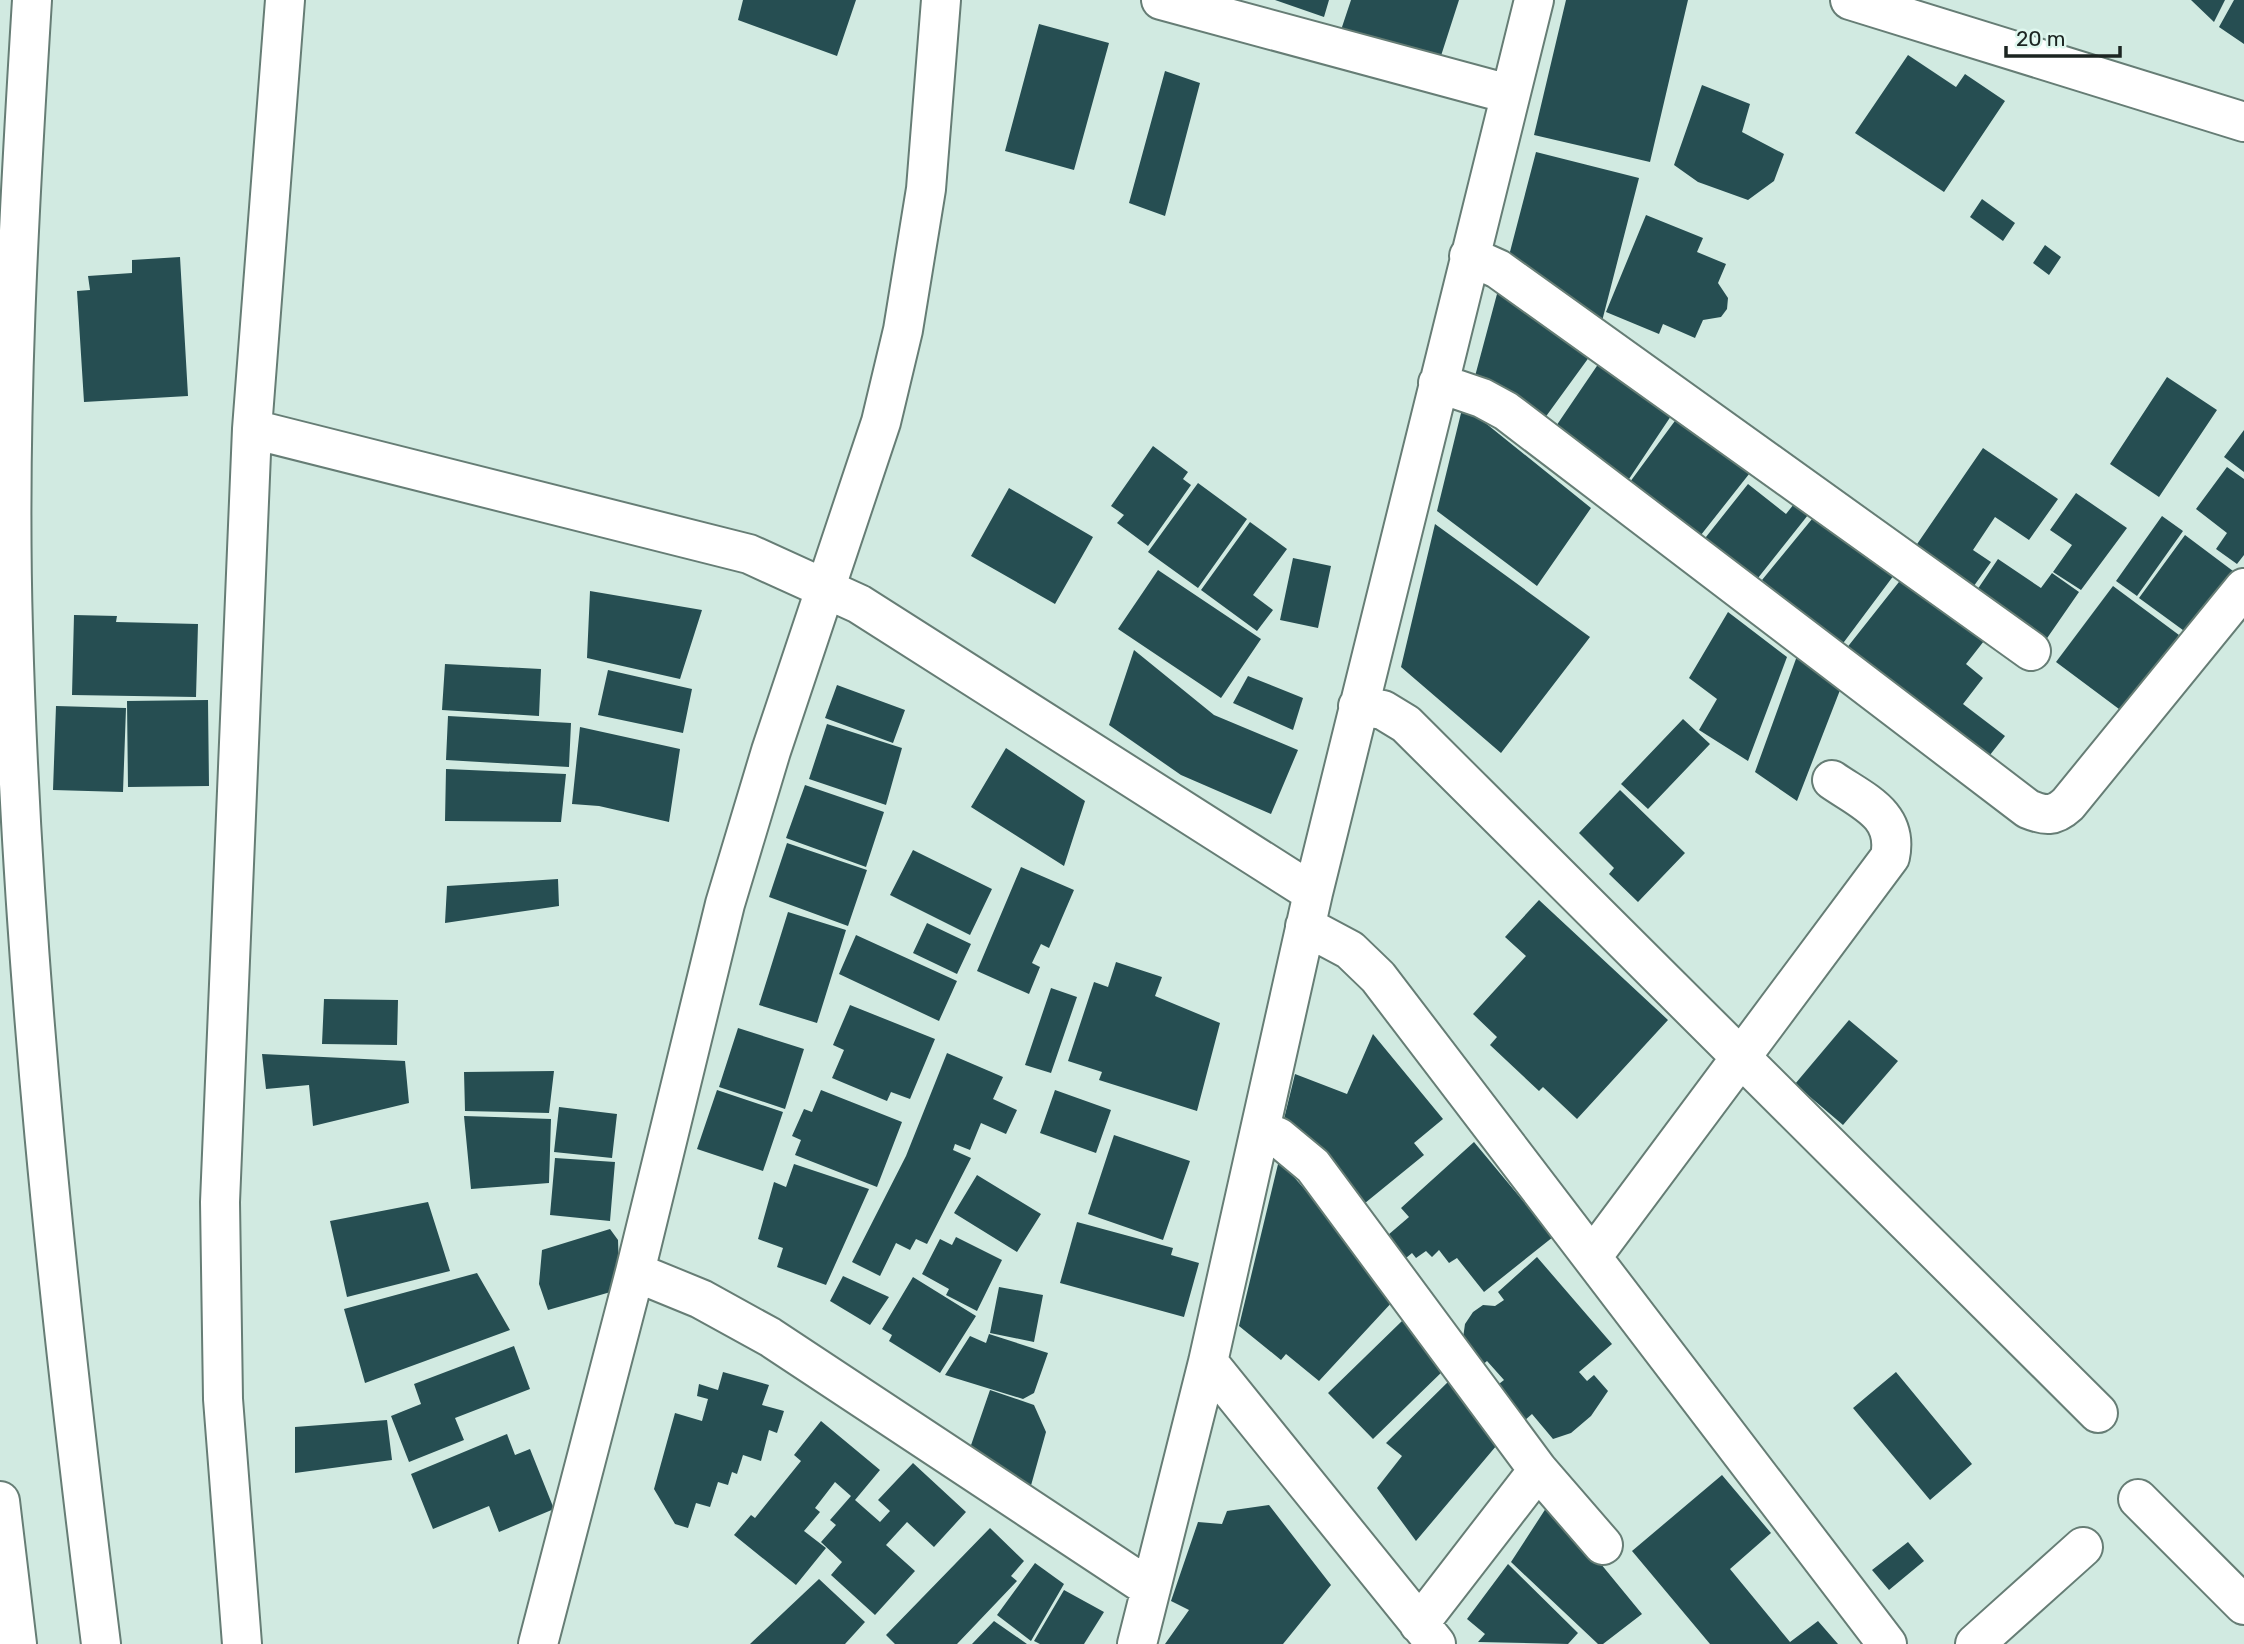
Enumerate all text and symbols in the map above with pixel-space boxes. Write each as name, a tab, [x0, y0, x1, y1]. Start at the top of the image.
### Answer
scale bar	[2006, 14, 2120, 58]
text: 20 m	[2016, 26, 2065, 51]

